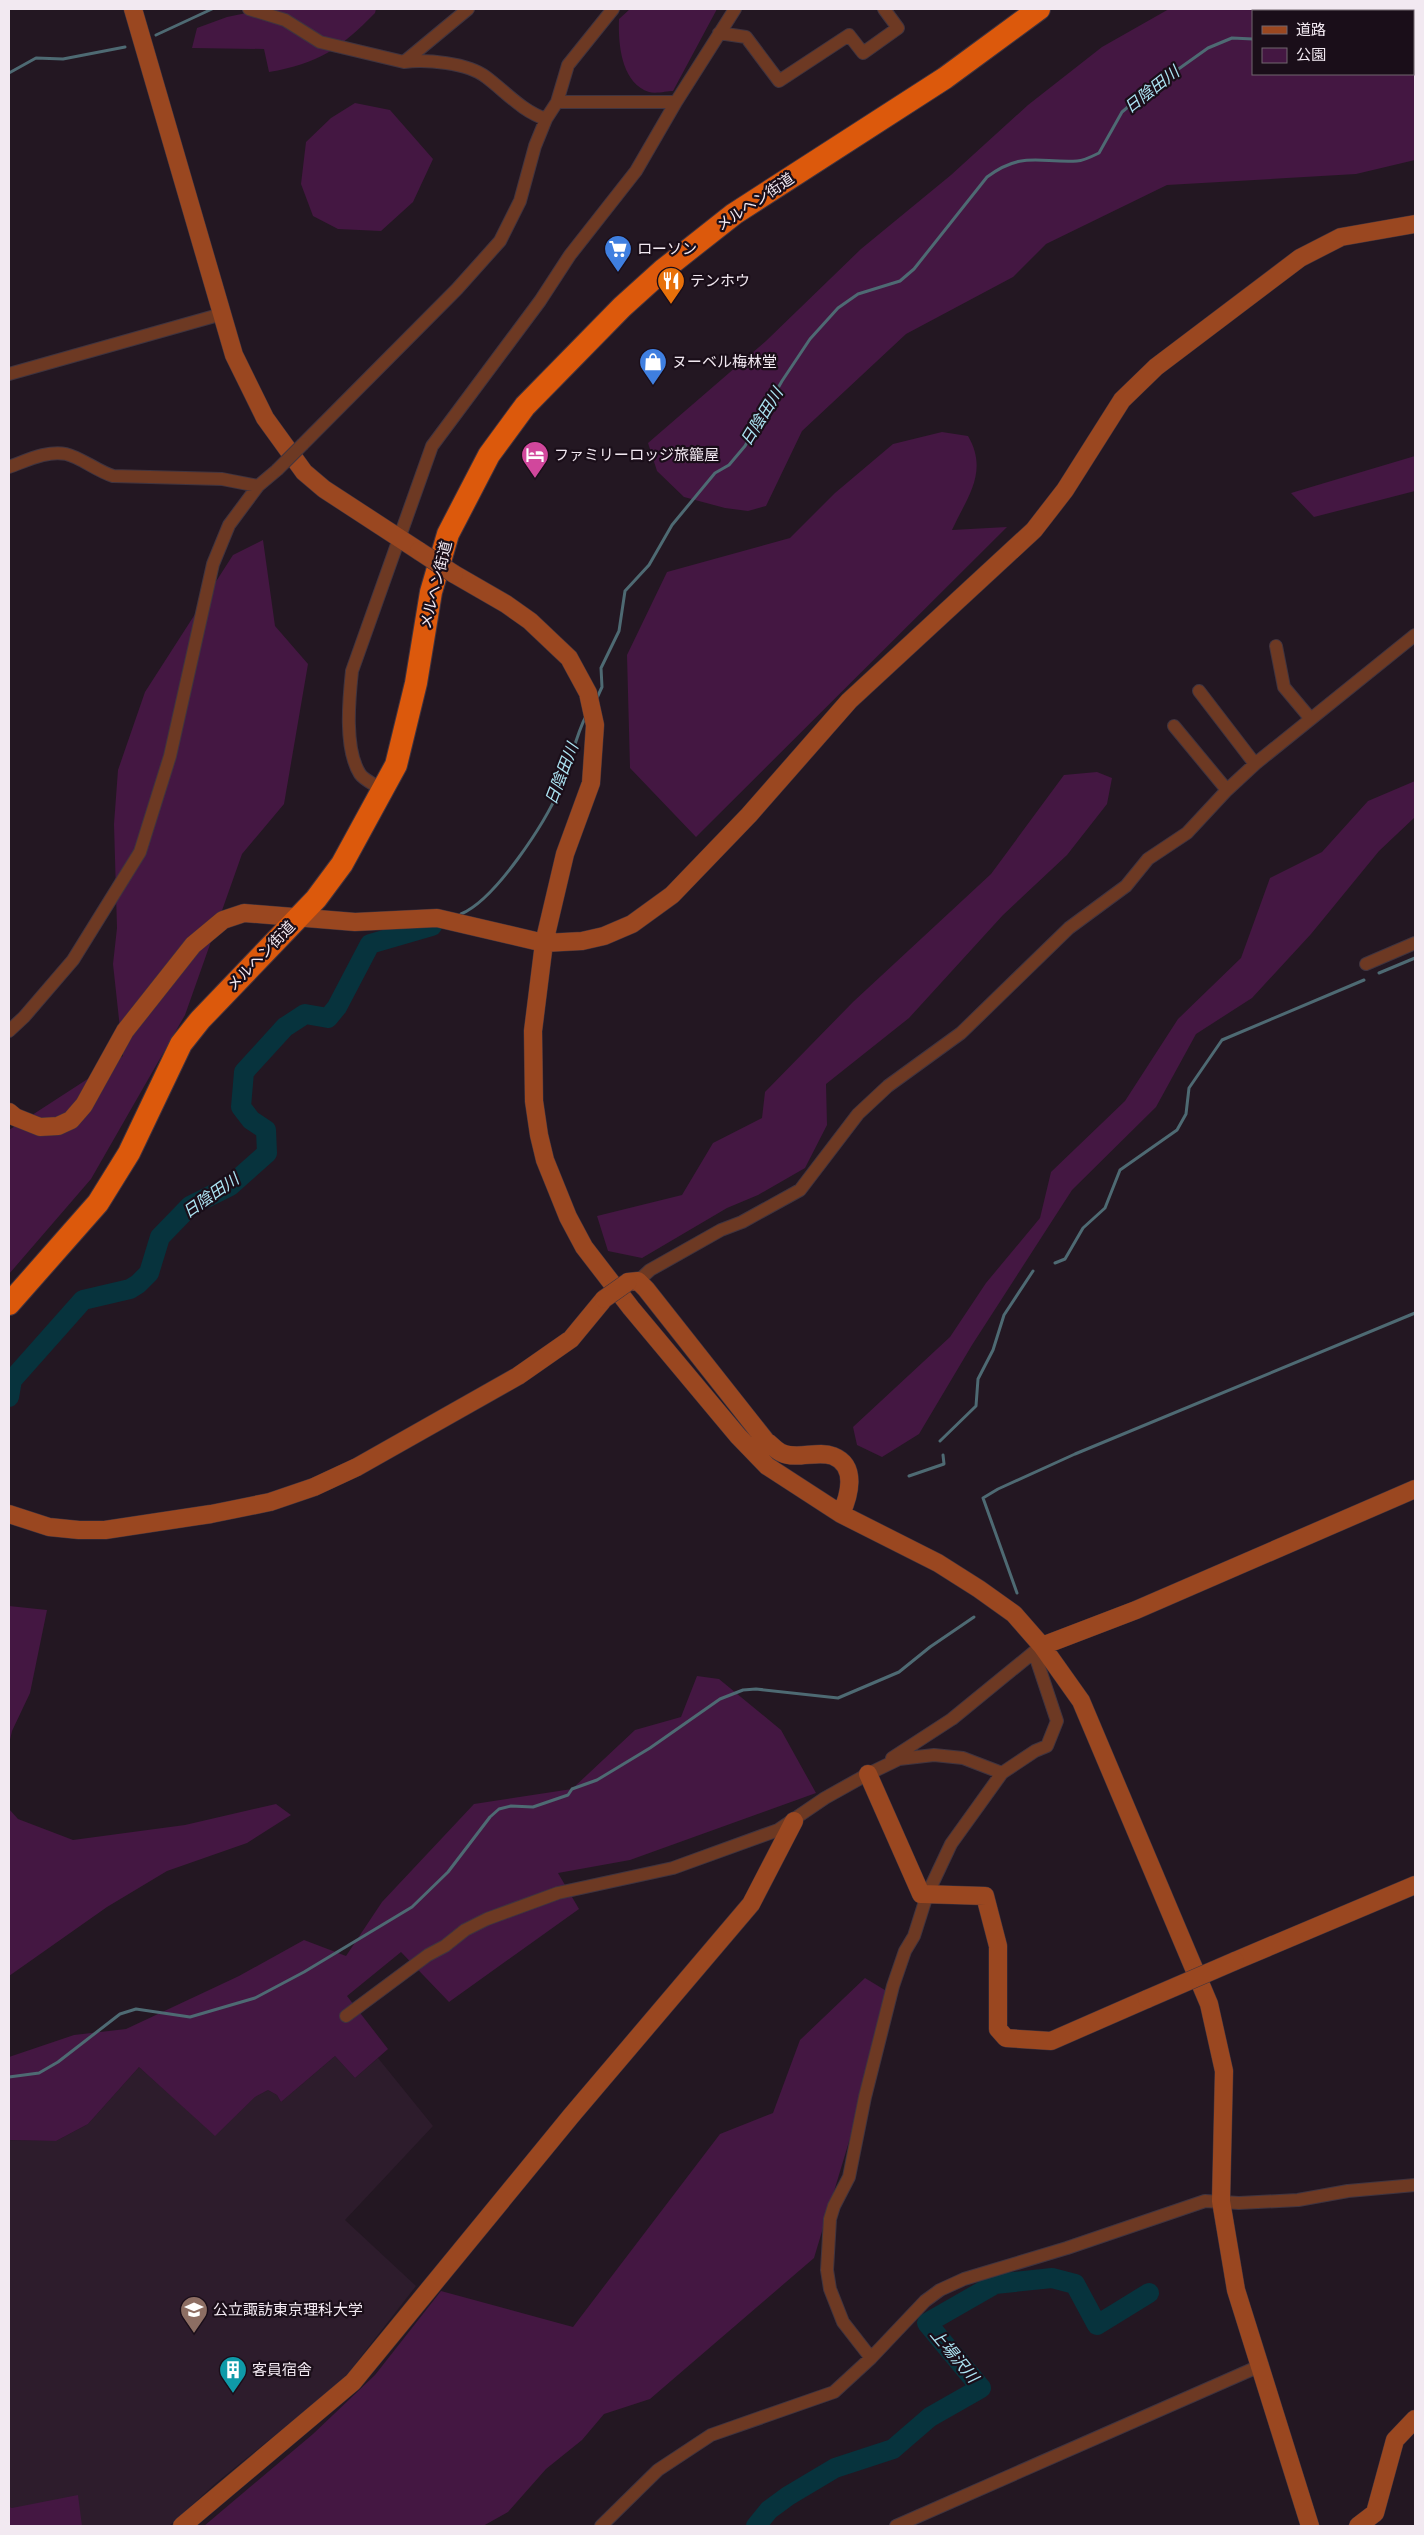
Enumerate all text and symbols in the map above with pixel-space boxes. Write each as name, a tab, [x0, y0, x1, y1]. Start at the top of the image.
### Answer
legend	[1252, 10, 1414, 75]
text: 道路	[1296, 21, 1326, 39]
text: 公園	[1296, 46, 1326, 64]
water label: 日陰田川	[1121, 61, 1185, 118]
street label: メルヘン街道	[713, 169, 797, 235]
supermarket icon: ローソン	[603, 234, 633, 273]
place label: ローソン	[637, 240, 697, 258]
restaurant icon: テンホウ	[656, 266, 686, 305]
place label: テンホウ	[690, 272, 750, 290]
shop icon: ヌーベル梅林堂	[638, 347, 668, 386]
place label: ヌーベル梅林堂	[672, 353, 777, 371]
water label: 日陰田川	[737, 383, 788, 449]
hotel icon: ファミリーロッジ旅籠屋	[520, 440, 550, 479]
place label: ファミリーロッジ旅籠屋	[554, 446, 719, 464]
street label: メルヘン街道	[416, 539, 456, 631]
water label: 日陰田川	[541, 739, 584, 807]
street label: メルヘン街道	[223, 917, 299, 995]
water label: 日陰田川	[179, 1168, 245, 1223]
school or university icon: 公立諏訪東京理科大学	[179, 2295, 209, 2334]
place label: 公立諏訪東京理科大学	[213, 2301, 363, 2319]
water label: 上場沢川	[926, 2325, 984, 2388]
building icon: 客員宿舎	[218, 2355, 248, 2394]
place label: 客員宿舎	[252, 2361, 312, 2379]

